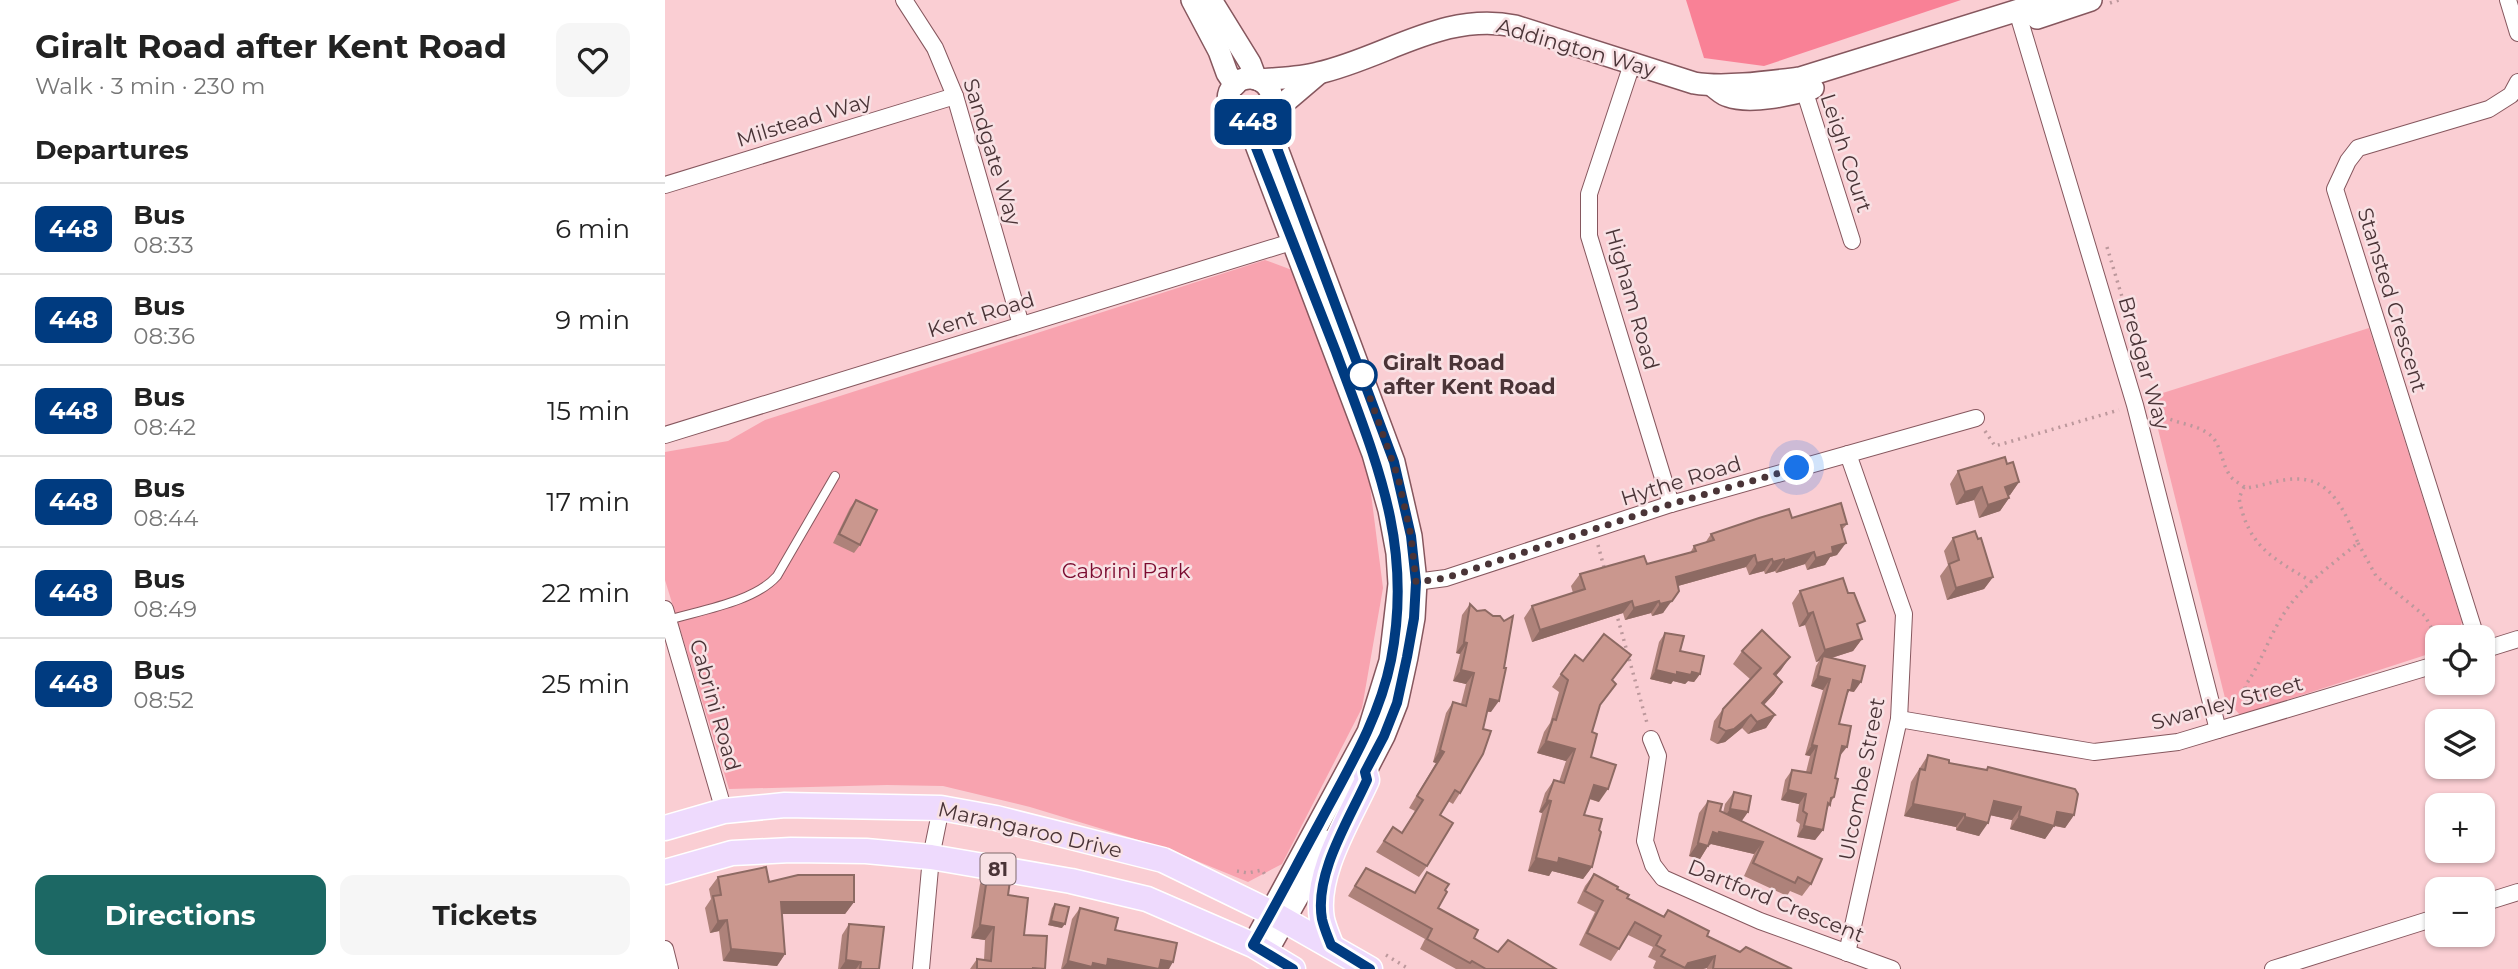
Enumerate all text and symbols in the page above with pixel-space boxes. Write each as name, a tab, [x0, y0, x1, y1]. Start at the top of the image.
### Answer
street label: Addington Way	[1494, 13, 1659, 82]
button: heart	[556, 23, 630, 97]
text: Giralt Road after Kent Road	[35, 26, 507, 66]
text: Walk · 3 min · 230 m	[35, 72, 265, 100]
street label: Sandgate Way	[958, 75, 1027, 229]
street label: Milstead Way	[733, 87, 875, 152]
street label: Leigh Court	[1815, 90, 1877, 215]
line badge: 448	[1213, 99, 1293, 145]
text: 448	[1228, 107, 1278, 136]
text: Departures	[35, 134, 189, 166]
text: Bus	[133, 199, 185, 231]
street label: Stansted Crescent	[2353, 205, 2432, 395]
text: 6 min	[555, 213, 630, 245]
text: 448	[49, 214, 98, 243]
street label: Higham Road	[1600, 225, 1665, 373]
text: 08:33	[133, 231, 194, 259]
street label: Kent Road	[924, 286, 1037, 343]
text: Bus	[133, 290, 185, 322]
street label: Bredgar Way	[2114, 293, 2176, 433]
text: 9 min	[555, 304, 630, 336]
text: 448	[49, 305, 98, 334]
text: 08:36	[133, 322, 195, 350]
place label: Giralt Road after Kent Road	[1383, 350, 1556, 399]
marker: Giralt Road after Kent Road	[1347, 360, 1377, 390]
text: Bus	[133, 381, 185, 413]
text: 15 min	[547, 395, 630, 427]
text: 448	[49, 396, 98, 425]
text: 08:42	[133, 413, 196, 441]
street label: Hythe Road	[1618, 450, 1744, 511]
your location	[1779, 450, 1814, 485]
text: Bus	[133, 472, 185, 504]
text: 17 min	[546, 486, 630, 518]
text: 448	[49, 487, 98, 516]
text: 08:44	[133, 504, 198, 532]
park label: Cabrini Park	[1062, 558, 1191, 583]
text: Bus	[133, 563, 185, 595]
text: 22 min	[541, 577, 630, 609]
text: 448	[49, 578, 98, 607]
text: 08:49	[133, 595, 197, 623]
map controls	[2425, 625, 2495, 947]
button: locate	[2425, 625, 2495, 695]
street label: Cabrini Road	[685, 636, 746, 773]
text: Bus	[133, 654, 185, 686]
text: 25 min	[542, 668, 630, 700]
text: 448	[49, 669, 98, 698]
street label: Swanley Street	[2148, 670, 2305, 735]
text: 08:52	[133, 686, 194, 714]
street label: Ulcombe Street	[1833, 695, 1890, 862]
button: layers	[2425, 709, 2495, 779]
button: +	[2425, 793, 2495, 863]
street label: Marangaroo Drive	[936, 796, 1125, 863]
road number: 81	[981, 854, 1015, 884]
street label: Dartford Crescent	[1684, 854, 1868, 947]
button: Directions	[35, 875, 326, 955]
button: Tickets	[340, 875, 630, 955]
button: −	[2425, 877, 2495, 947]

